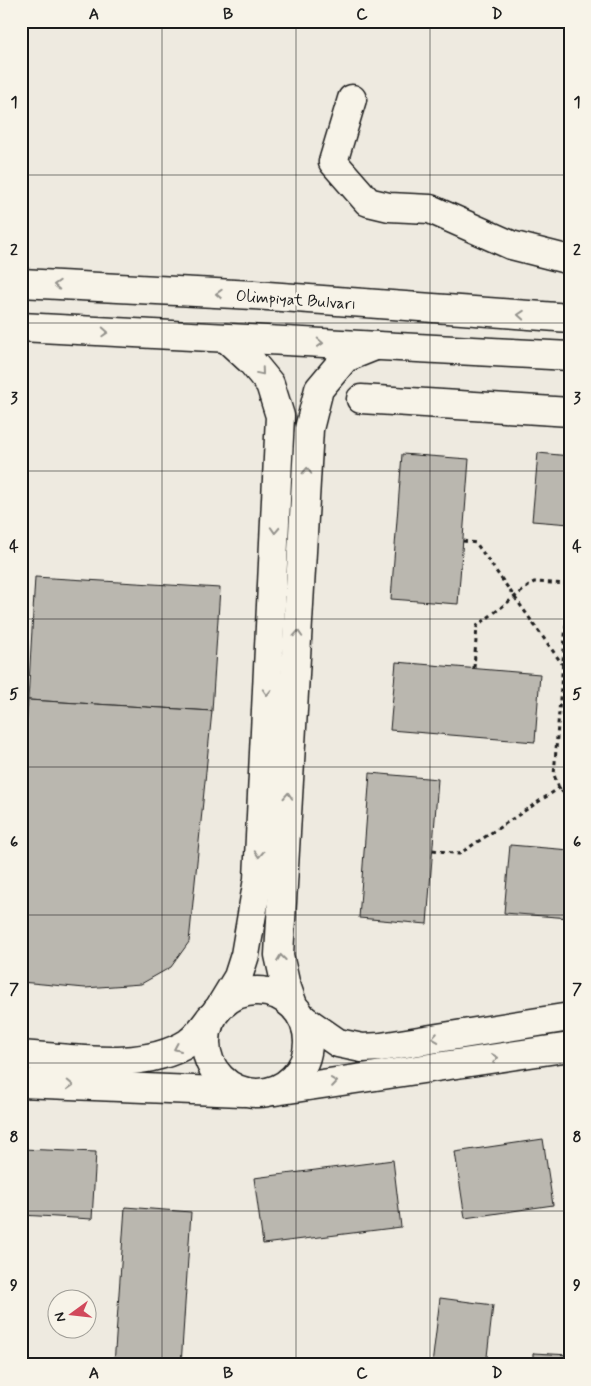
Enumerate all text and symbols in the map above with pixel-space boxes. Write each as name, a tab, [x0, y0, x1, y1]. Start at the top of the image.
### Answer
text: A	[89, 4, 99, 25]
text: B	[223, 4, 233, 25]
text: C	[356, 4, 368, 25]
text: D	[491, 4, 503, 25]
text: 1	[10, 92, 18, 113]
text: 1	[573, 92, 581, 113]
text: 2	[10, 240, 18, 261]
text: 2	[573, 240, 581, 261]
one-way arrow	[53, 279, 61, 290]
street label: Olimpiyat Bulvarı	[235, 286, 357, 315]
one-way arrow	[215, 288, 223, 299]
one-way arrow	[517, 309, 525, 320]
one-way arrow	[101, 326, 109, 337]
one-way arrow	[316, 338, 324, 349]
one-way arrow	[255, 367, 264, 376]
text: 3	[10, 388, 18, 409]
text: 3	[573, 388, 581, 409]
one-way arrow	[301, 467, 312, 475]
one-way arrow	[269, 526, 280, 534]
text: 4	[9, 536, 19, 557]
text: 4	[572, 536, 582, 557]
one-way arrow	[292, 629, 303, 637]
text: 5	[9, 684, 19, 705]
text: 5	[572, 684, 582, 705]
one-way arrow	[261, 688, 272, 696]
one-way arrow	[283, 792, 294, 800]
text: 6	[10, 832, 18, 853]
text: 6	[573, 832, 581, 853]
one-way arrow	[253, 851, 264, 859]
one-way arrow	[276, 954, 287, 962]
text: 7	[9, 979, 19, 1000]
text: 7	[572, 979, 582, 1000]
one-way arrow	[431, 1033, 440, 1043]
one-way arrow	[173, 1041, 182, 1052]
one-way arrow	[491, 1054, 499, 1064]
one-way arrow	[330, 1078, 339, 1088]
one-way arrow	[66, 1079, 74, 1090]
text: 8	[9, 1127, 19, 1148]
text: 8	[572, 1127, 582, 1148]
text: 9	[10, 1275, 18, 1296]
text: 9	[573, 1275, 581, 1296]
north arrow	[48, 1288, 98, 1338]
text: N	[51, 1310, 70, 1324]
text: A	[89, 1363, 99, 1384]
text: B	[223, 1363, 233, 1384]
text: C	[356, 1363, 368, 1384]
text: D	[491, 1363, 503, 1384]

